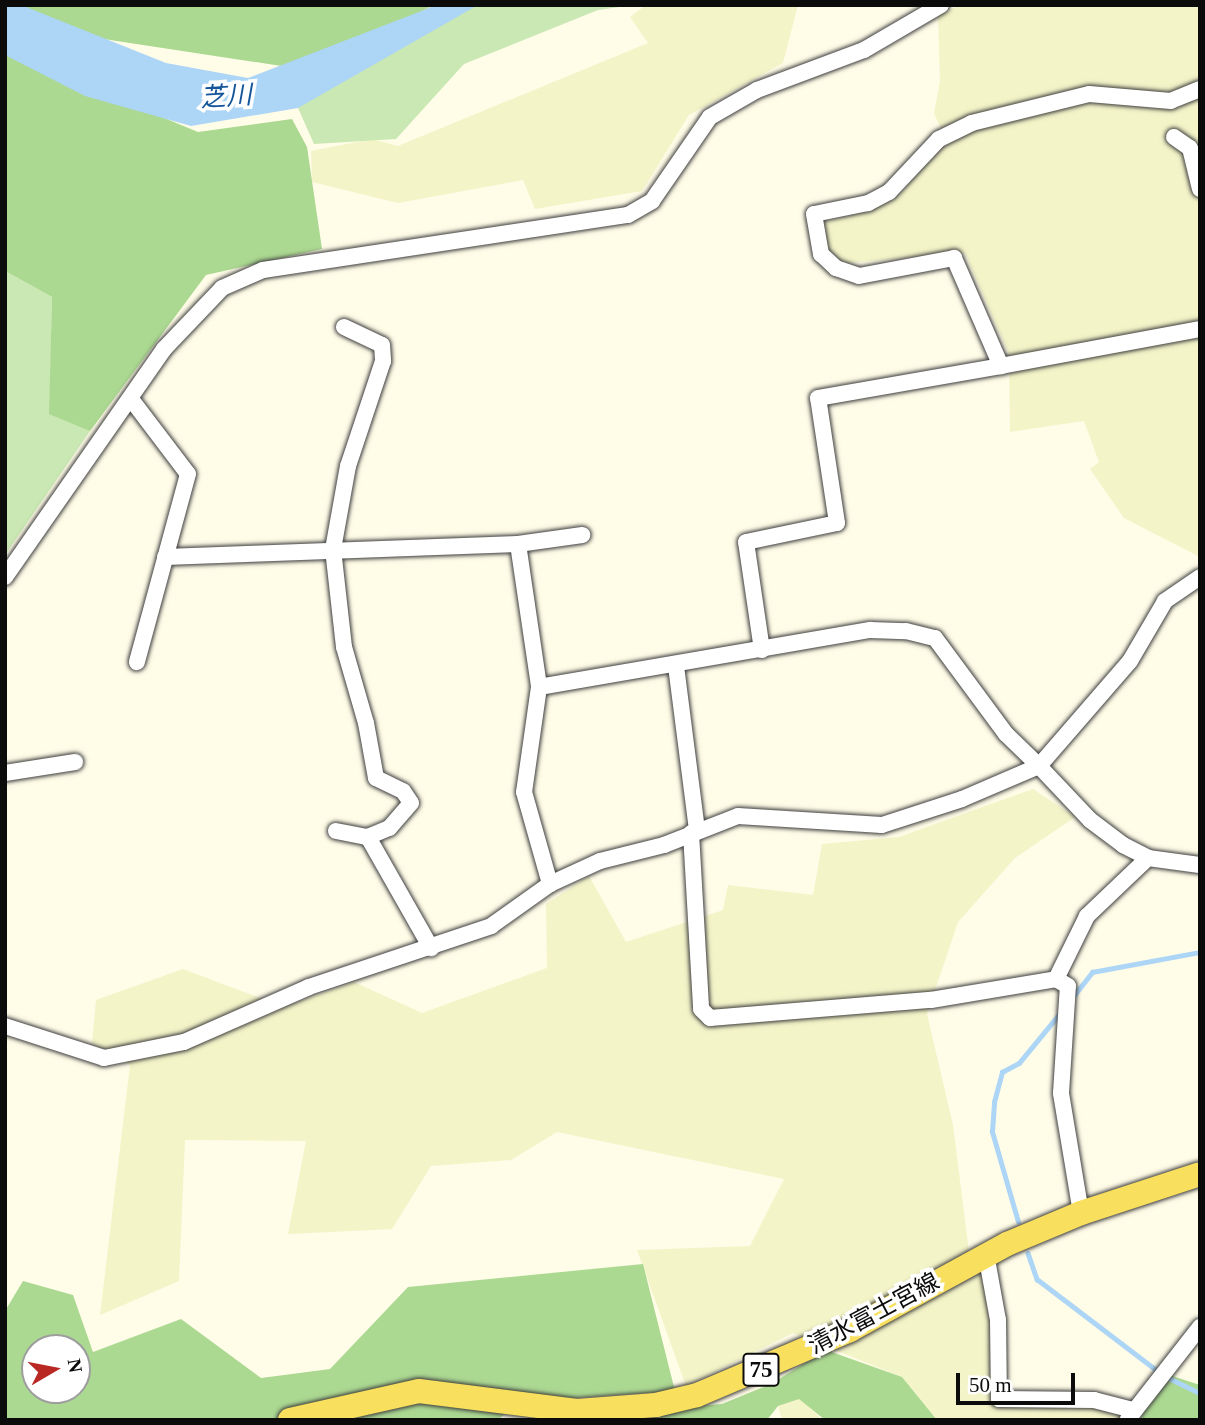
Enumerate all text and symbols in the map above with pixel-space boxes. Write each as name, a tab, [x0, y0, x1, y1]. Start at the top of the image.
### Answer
water label: 芝川	[199, 80, 253, 114]
street label: 清水富士宮線	[804, 1267, 944, 1361]
north arrow	[21, 1334, 91, 1404]
road number: 75	[742, 1350, 780, 1390]
text: N	[64, 1357, 87, 1374]
scale bar	[960, 1358, 1079, 1402]
text: 50 m	[969, 1373, 1012, 1397]

